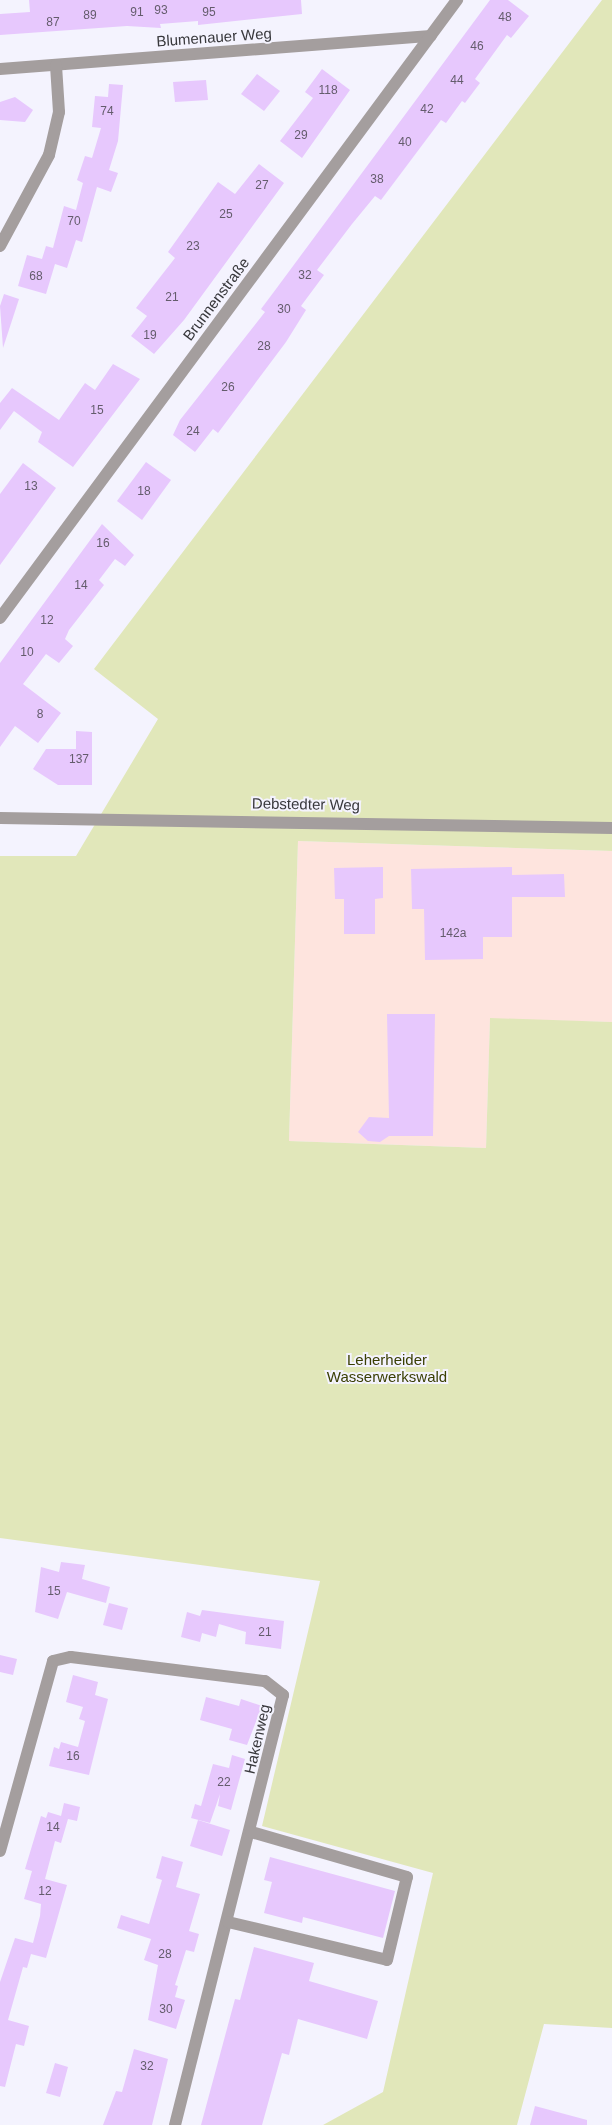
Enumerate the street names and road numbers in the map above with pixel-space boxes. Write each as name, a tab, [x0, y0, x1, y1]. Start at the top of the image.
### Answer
street label: Blumenauer Weg	[156, 24, 272, 50]
street label: Brunnenstraße	[179, 254, 253, 344]
street label: Debstedter Weg	[252, 794, 360, 814]
street label: Hakenweg	[240, 1702, 274, 1776]

